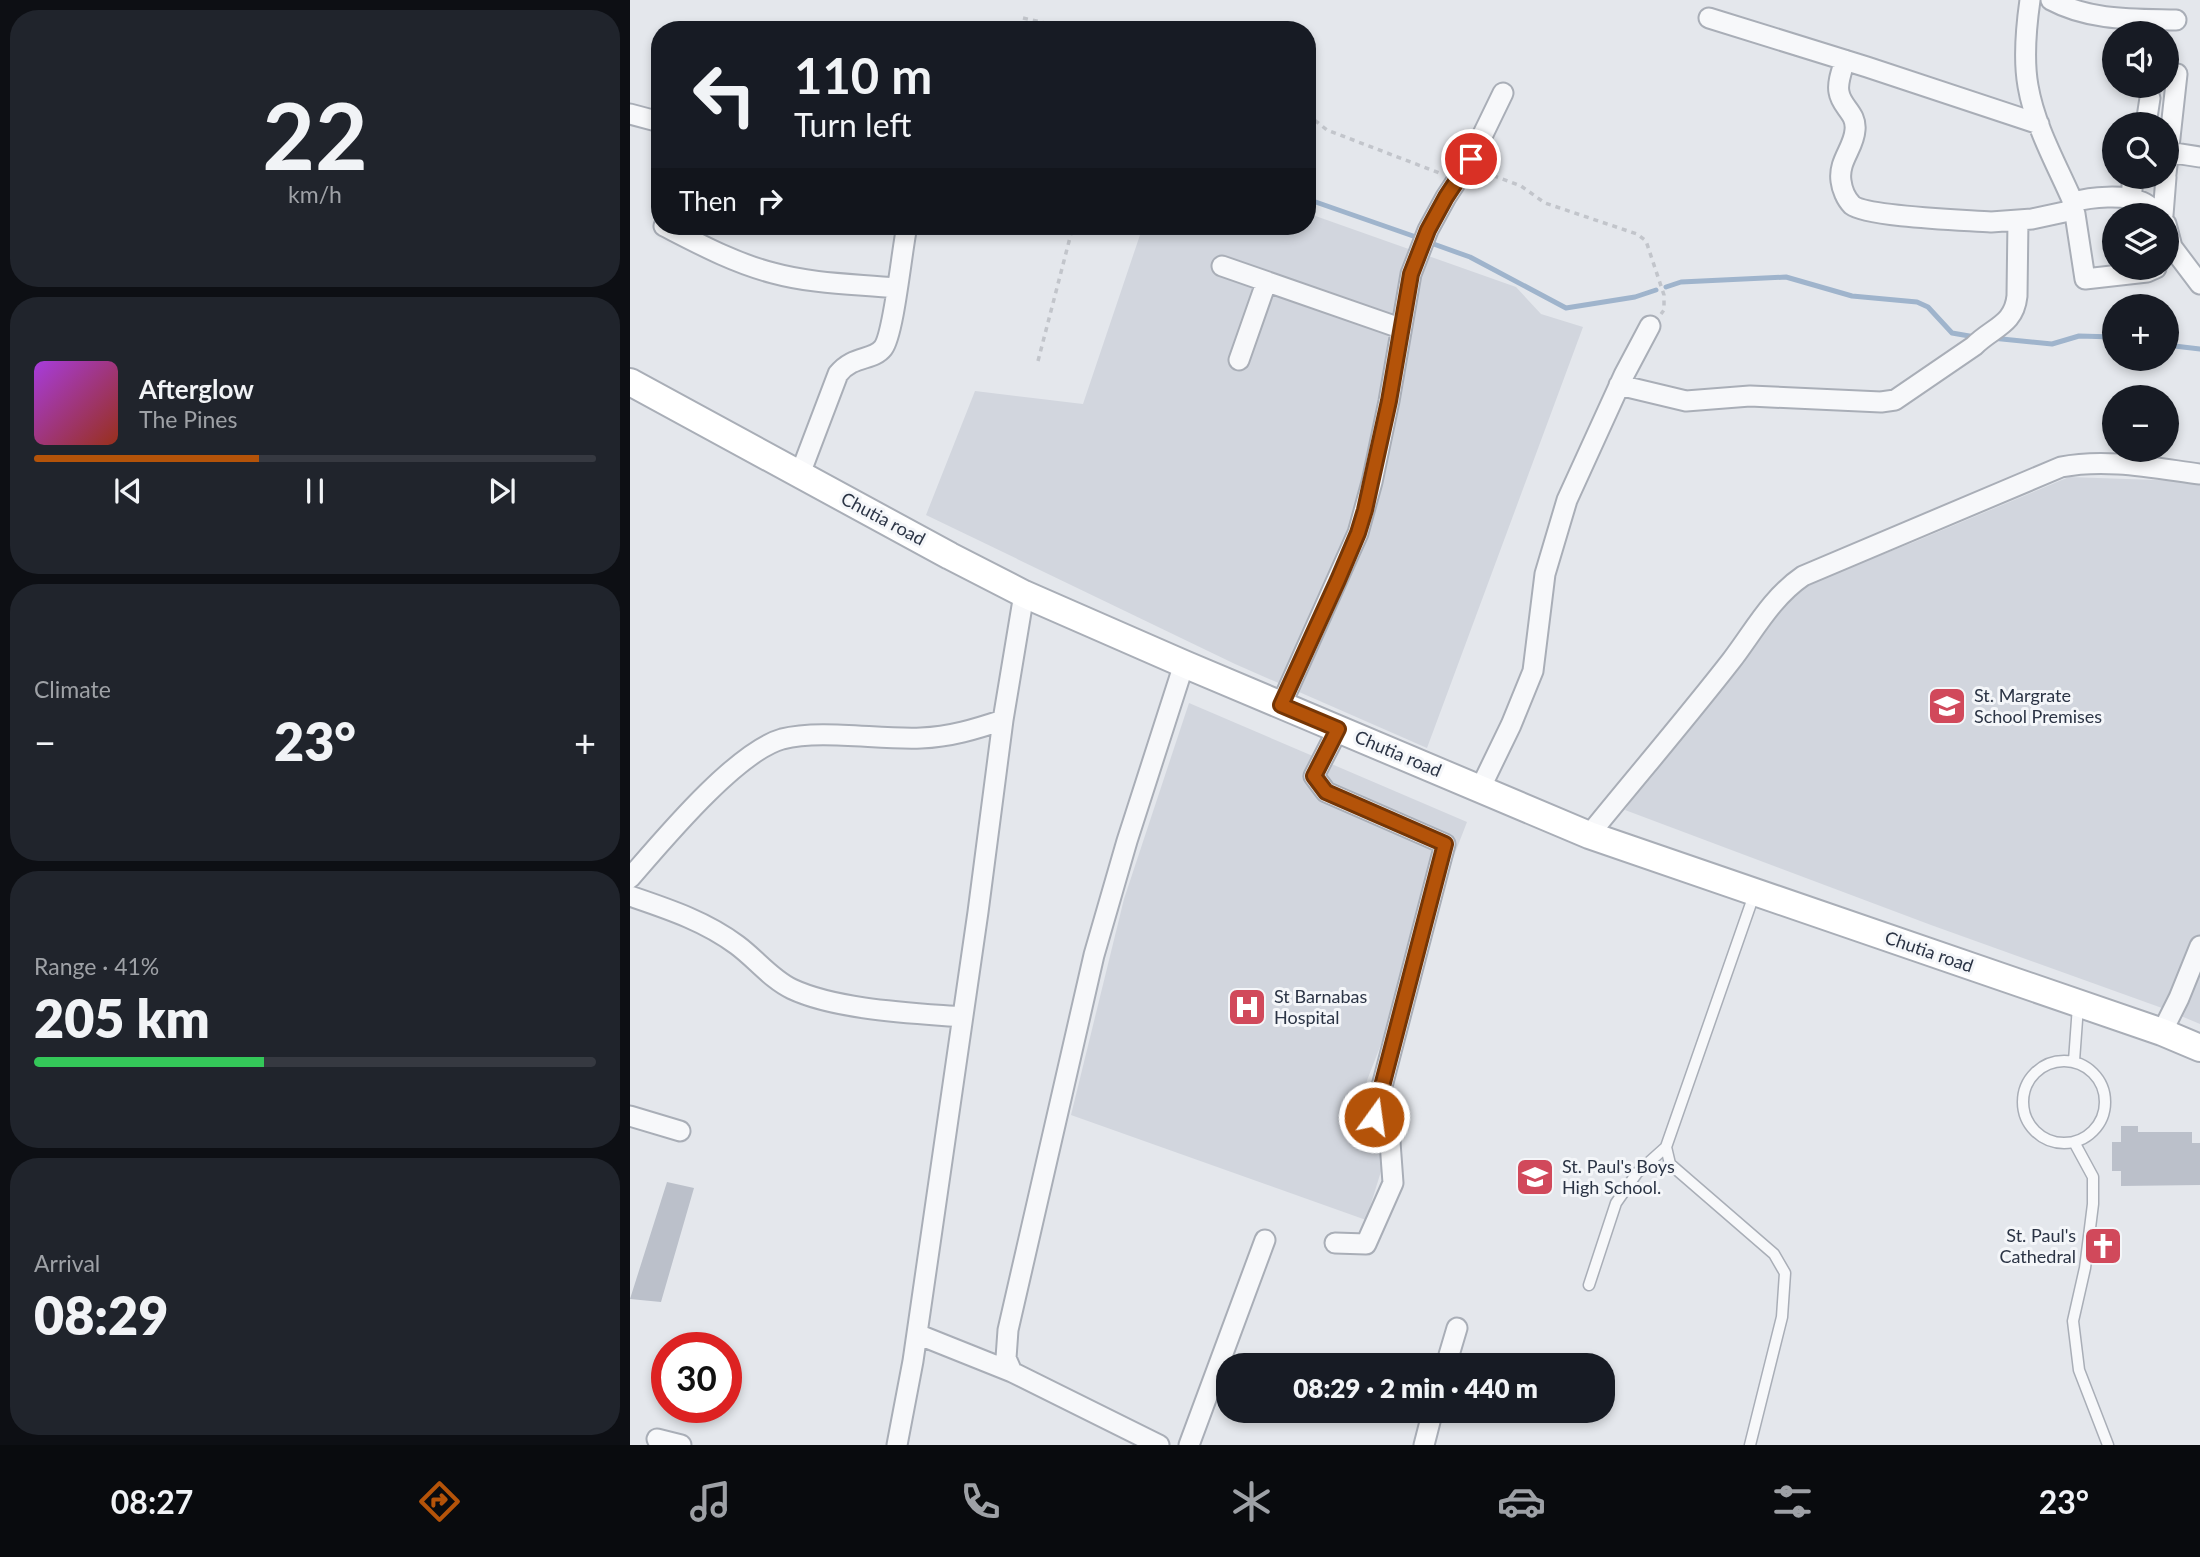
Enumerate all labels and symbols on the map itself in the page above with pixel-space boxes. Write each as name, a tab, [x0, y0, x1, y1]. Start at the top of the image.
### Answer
pin	[1441, 129, 1501, 189]
street label: Chutia road	[838, 487, 929, 549]
place label: St. Margrate School Premises	[1974, 684, 2102, 727]
school or university icon: St. Margrate School Premises	[1926, 685, 1968, 727]
street label: Chutia road	[1352, 725, 1445, 781]
street label: Chutia road	[1882, 926, 1976, 976]
place label: St Barnabas Hospital	[1274, 985, 1367, 1028]
hospital icon: St Barnabas Hospital	[1226, 986, 1268, 1028]
position arrow	[1337, 1080, 1411, 1154]
place label: St. Paul's Boys High School.	[1562, 1155, 1675, 1198]
school or university icon: St. Paul's Boys High School.	[1514, 1156, 1556, 1198]
place label: St. Paul's Cathedral	[1999, 1224, 2076, 1267]
church icon: St. Paul's Cathedral	[2082, 1225, 2124, 1267]
speed limit sign: 30	[651, 1332, 742, 1423]

